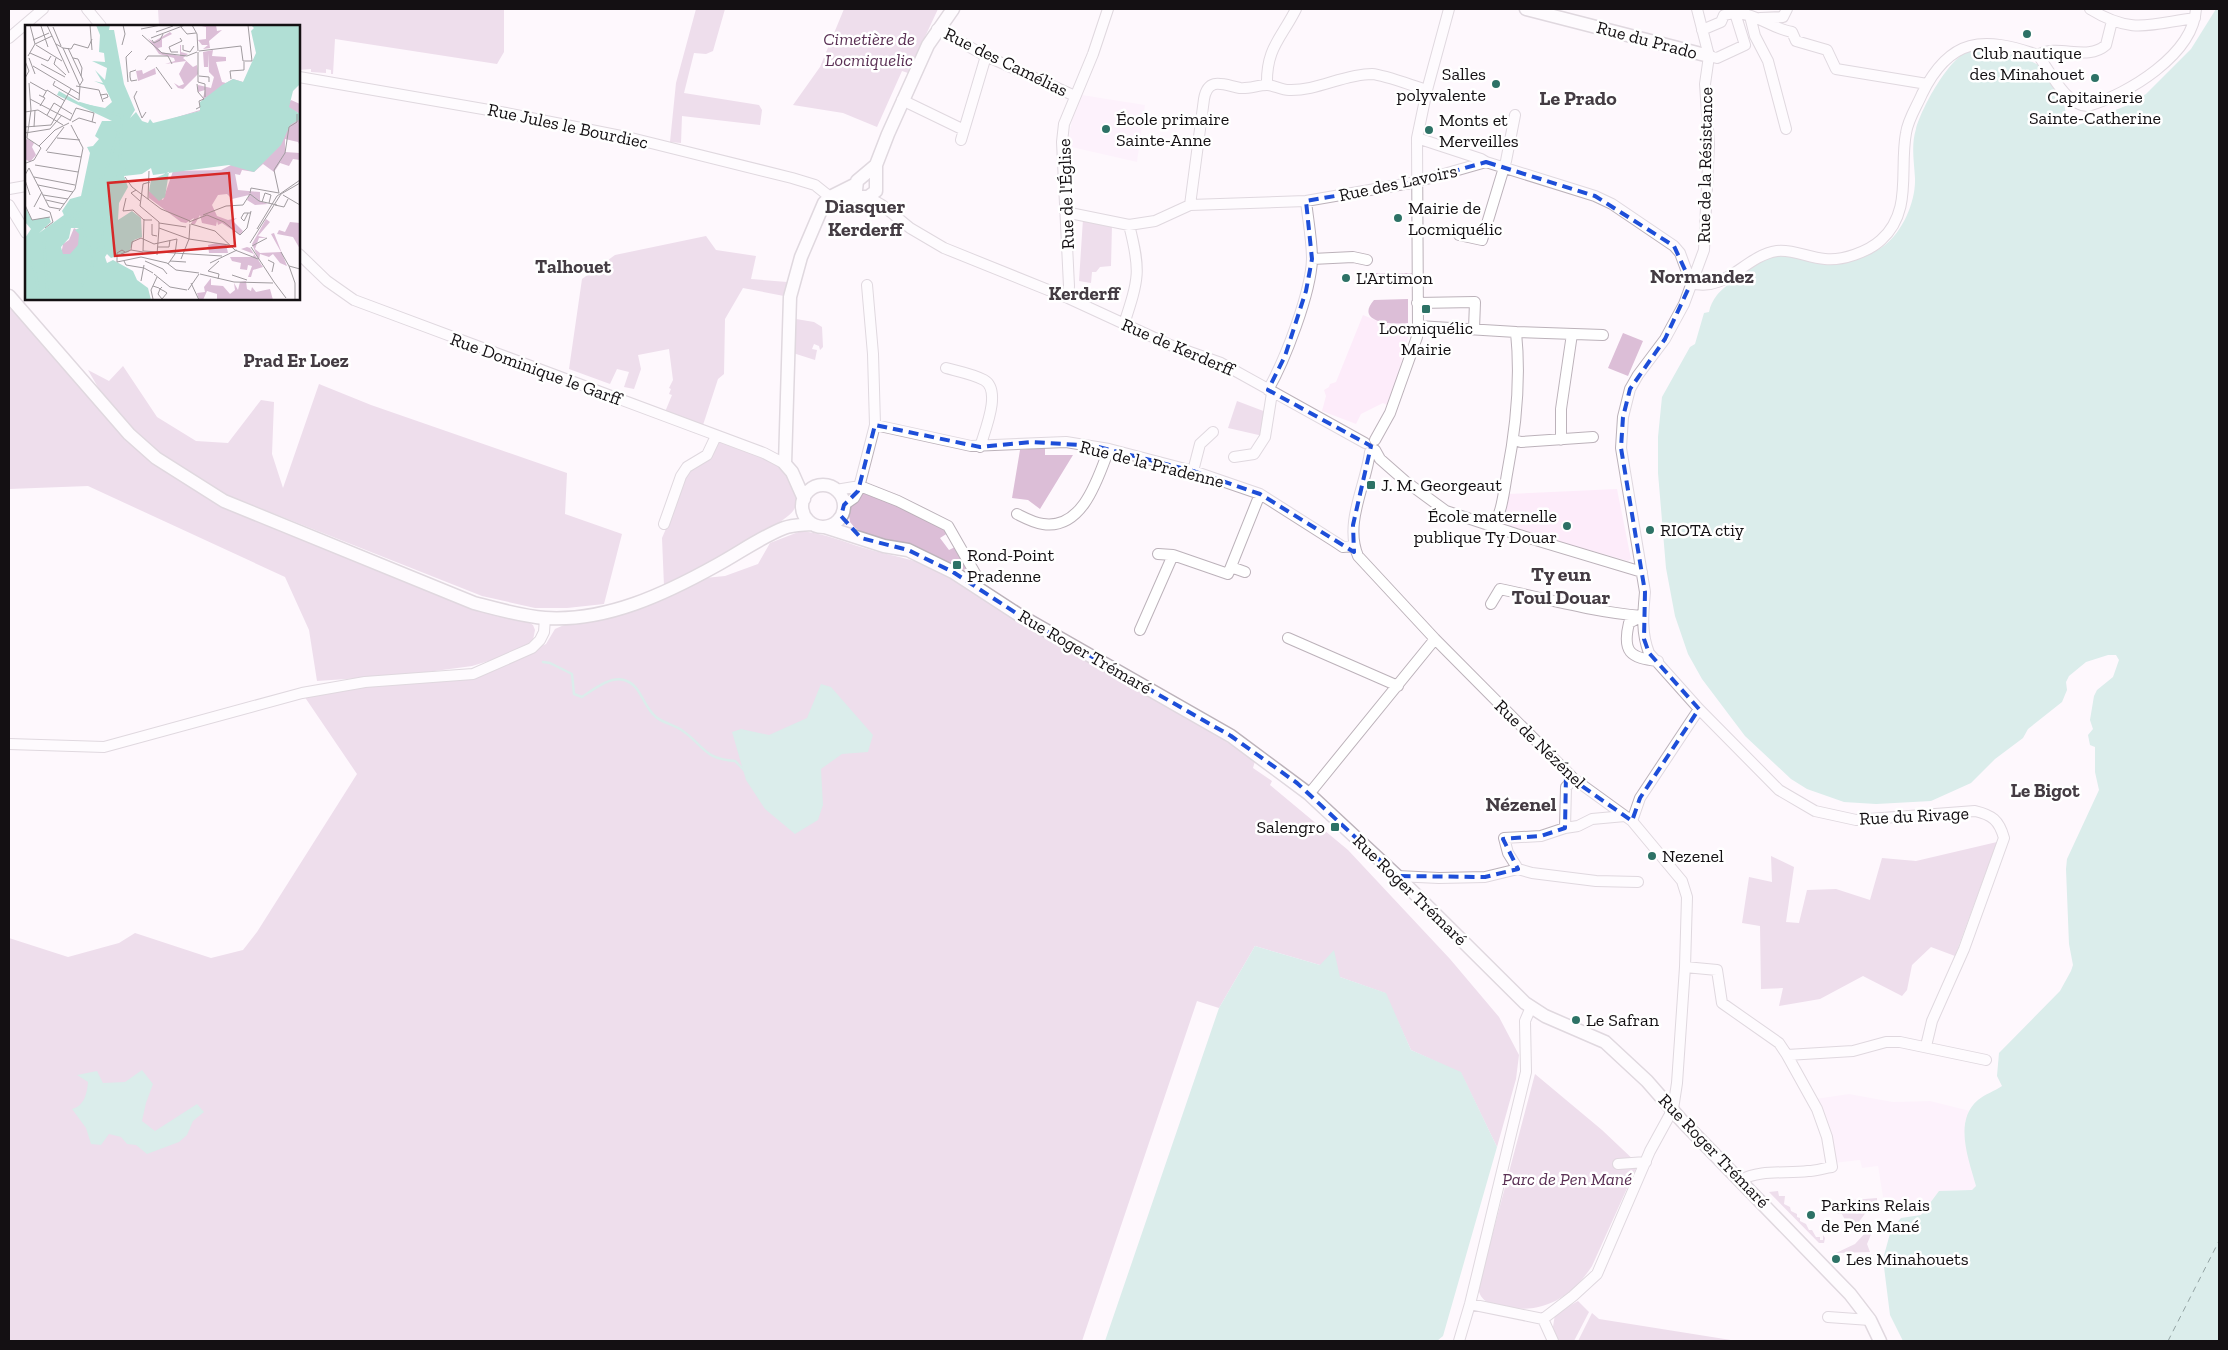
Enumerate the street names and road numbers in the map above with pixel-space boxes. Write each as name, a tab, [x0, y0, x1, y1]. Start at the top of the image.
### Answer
street label: Rue du Prado	[1594, 16, 1700, 64]
street label: Rue des Camélias	[941, 23, 1071, 101]
street label: Rue de la Résistance	[1693, 87, 1717, 243]
street label: Rue Jules le Bourdiec	[486, 98, 650, 154]
street label: Rue de l'Église	[1053, 138, 1079, 250]
street label: Rue des Lavoirs	[1337, 160, 1459, 206]
street label: Rue de Kerderff	[1118, 313, 1239, 381]
street label: Rue Dominique le Garff	[447, 328, 627, 411]
street label: Rue de la Pradenne	[1078, 435, 1226, 493]
street label: Rue Roger Trémaré	[1014, 605, 1156, 699]
street label: Rue de Nézénel	[1490, 695, 1590, 793]
street label: Rue du Rivage	[1859, 802, 1969, 830]
street label: Rue Roger Trémaré	[1348, 830, 1472, 950]
street label: Rue Roger Trémaré	[1654, 1089, 1774, 1213]

